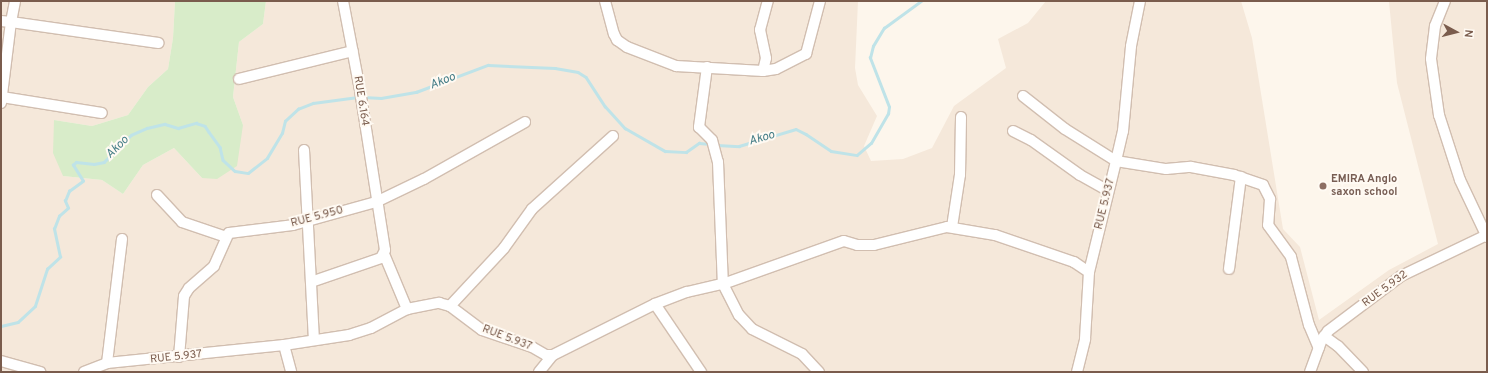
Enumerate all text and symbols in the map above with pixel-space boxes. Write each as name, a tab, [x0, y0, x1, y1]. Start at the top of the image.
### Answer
north arrow	[1436, 12, 1476, 52]
text: N	[1460, 29, 1475, 38]
water label: Akoo	[428, 71, 458, 93]
street label: RUE 6.164	[351, 75, 371, 127]
water label: Akoo	[747, 128, 777, 150]
water label: Akoo	[104, 134, 132, 162]
place label: EMIRA Anglo saxon school	[1331, 173, 1398, 199]
street label: RUE 5.937	[1092, 177, 1118, 231]
marker: EMIRA Anglo saxon school	[1318, 181, 1328, 191]
street label: RUE 5.950	[289, 204, 345, 230]
street label: RUE 5.932	[1360, 268, 1410, 310]
street label: RUE 5.937	[480, 323, 534, 353]
street label: RUE 5.937	[149, 348, 203, 366]

